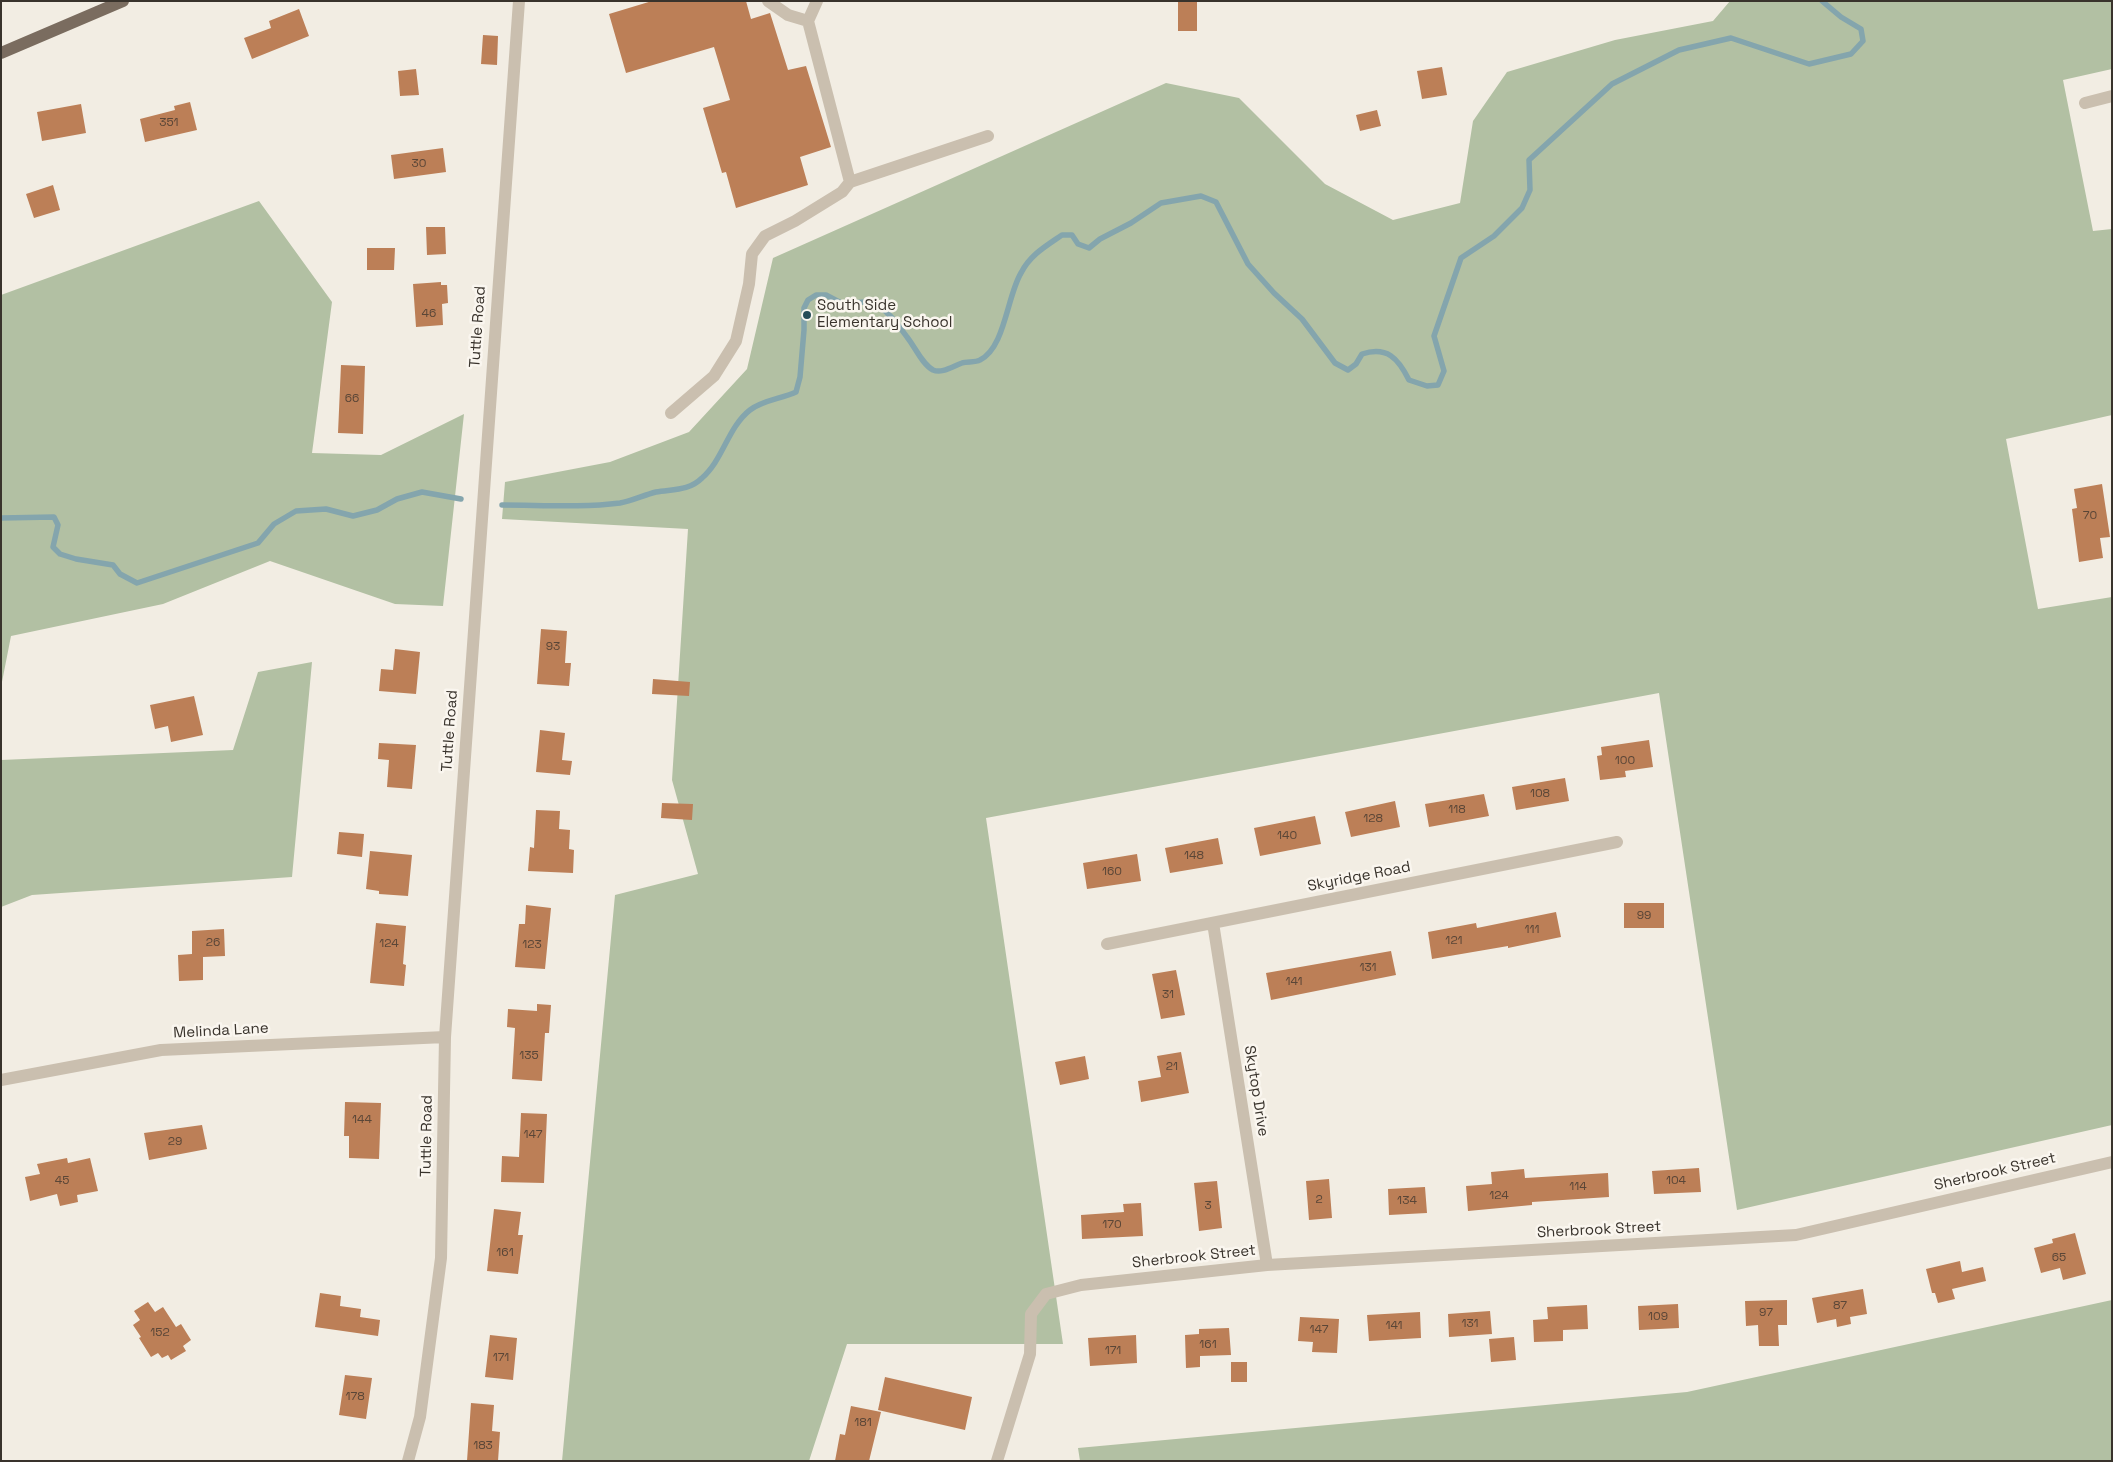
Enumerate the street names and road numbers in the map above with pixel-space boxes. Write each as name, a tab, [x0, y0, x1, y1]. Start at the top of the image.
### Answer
street label: Tuttle Road	[466, 286, 490, 368]
street label: Tuttle Road	[438, 690, 462, 772]
street label: Skyridge Road	[1306, 858, 1412, 896]
street label: Melinda Lane	[173, 1020, 269, 1042]
street label: Skytop Drive	[1240, 1044, 1272, 1138]
street label: Tuttle Road	[417, 1095, 437, 1177]
street label: Sherbrook Street	[1932, 1149, 2058, 1195]
street label: Sherbrook Street	[1536, 1218, 1662, 1242]
street label: Sherbrook Street	[1131, 1242, 1257, 1272]

